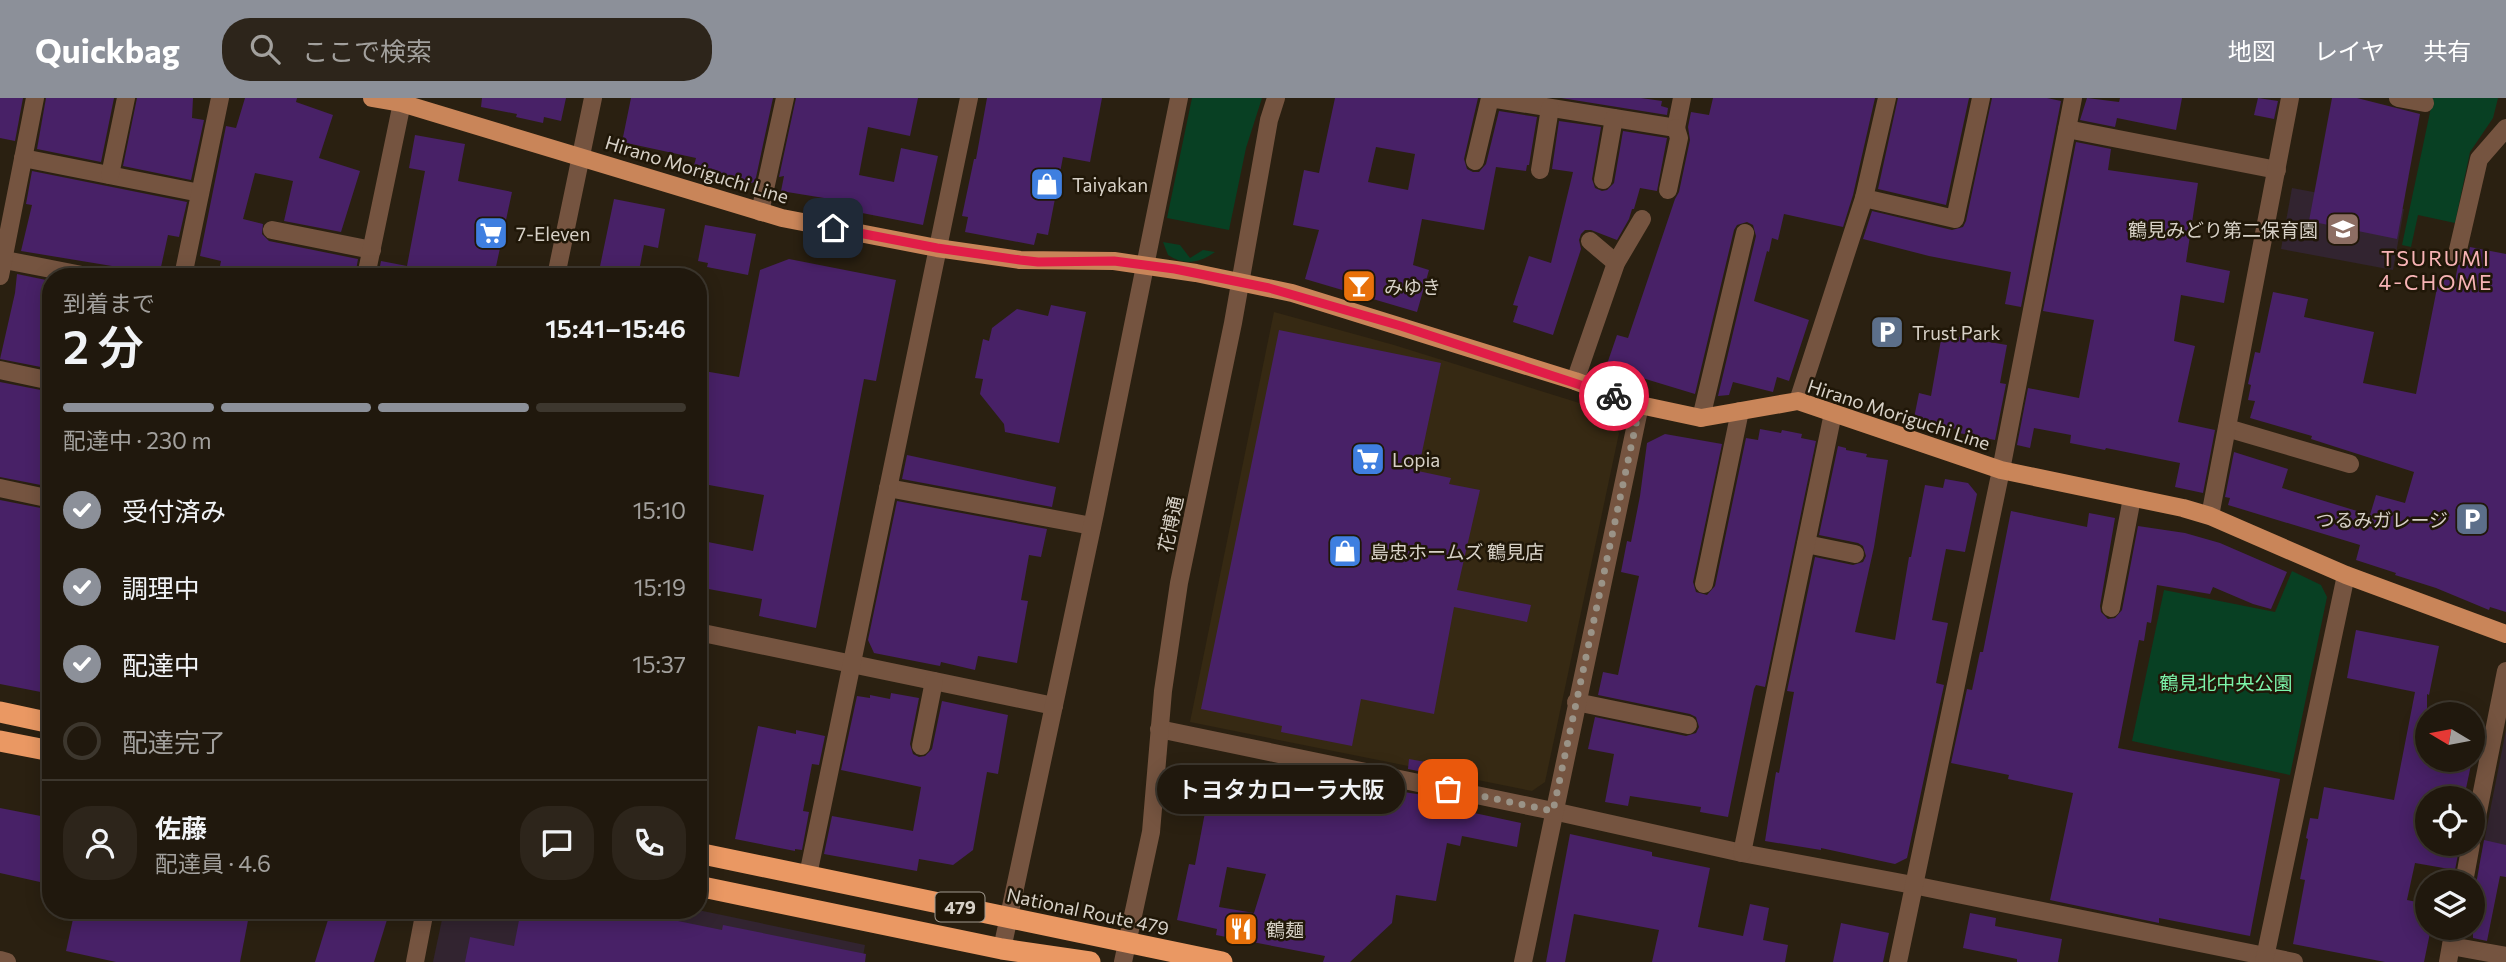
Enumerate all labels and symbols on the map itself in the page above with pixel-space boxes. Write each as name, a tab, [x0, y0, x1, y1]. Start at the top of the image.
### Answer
street label: Hirano Moriguchi Line	[602, 130, 792, 208]
shop icon: Taiyakan	[1028, 165, 1066, 203]
place label: Taiyakan	[1072, 173, 1148, 196]
pin	[803, 198, 863, 258]
school or university icon: 鶴見みどり第二保育園	[2324, 210, 2362, 248]
supermarket icon: 7-Eleven	[472, 214, 510, 252]
place label: 鶴見みどり第二保育園	[2128, 218, 2318, 241]
place label: 7-Eleven	[516, 222, 590, 245]
district label: TSURUMI 4-CHOME	[2379, 245, 2493, 294]
bar icon: みゆき	[1340, 267, 1378, 305]
place label: みゆき	[1384, 275, 1441, 298]
parking icon: Trust Park	[1868, 313, 1906, 351]
place label: Trust Park	[1912, 321, 2001, 344]
courier	[1579, 361, 1649, 431]
street label: Hirano Moriguchi Line	[1805, 374, 1993, 454]
supermarket icon: Lopia	[1349, 440, 1387, 478]
place label: Lopia	[1392, 448, 1440, 471]
street label: 花博通	[1153, 494, 1187, 554]
parking icon: つるみガレージ	[2453, 500, 2491, 538]
place label: つるみガレージ	[2315, 508, 2448, 531]
shop icon: 島忠ホームズ 鶴見店	[1326, 532, 1364, 570]
place label: 島忠ホームズ 鶴見店	[1370, 540, 1544, 563]
park label: 鶴見北中央公園	[2159, 671, 2293, 694]
north arrow	[2415, 702, 2485, 772]
pin	[1418, 759, 1478, 819]
callout: トヨタカローラ大阪	[1158, 764, 1406, 814]
street label: National Route 479	[1005, 883, 1171, 939]
road number: 479	[936, 892, 984, 922]
restaurant icon: 鶴麺	[1222, 910, 1260, 948]
place label: 鶴麺	[1266, 918, 1304, 941]

